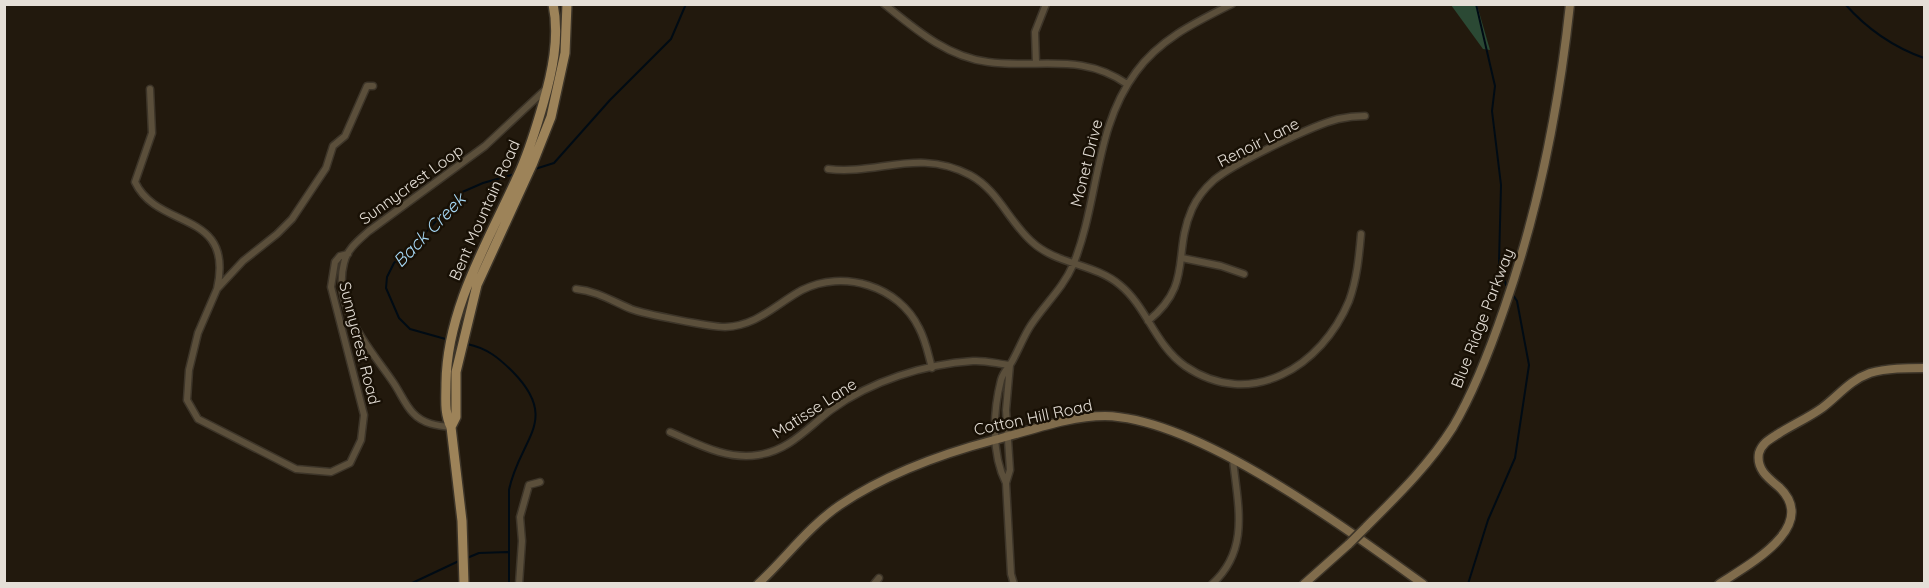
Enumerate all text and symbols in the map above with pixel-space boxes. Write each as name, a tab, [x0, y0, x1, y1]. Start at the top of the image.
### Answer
street label: Renoir Lane	[1214, 113, 1302, 171]
street label: Monet Drive	[1065, 117, 1107, 209]
street label: Bent Mountain Road	[444, 137, 524, 283]
street label: Sunnycrest Loop	[355, 140, 467, 228]
water label: Back Creek	[388, 187, 471, 272]
street label: Blue Ridge Parkway	[1446, 245, 1518, 391]
street label: Sunnycrest Road	[335, 280, 385, 406]
street label: Matisse Lane	[768, 373, 860, 443]
street label: Cotton Hill Road	[972, 395, 1094, 439]

